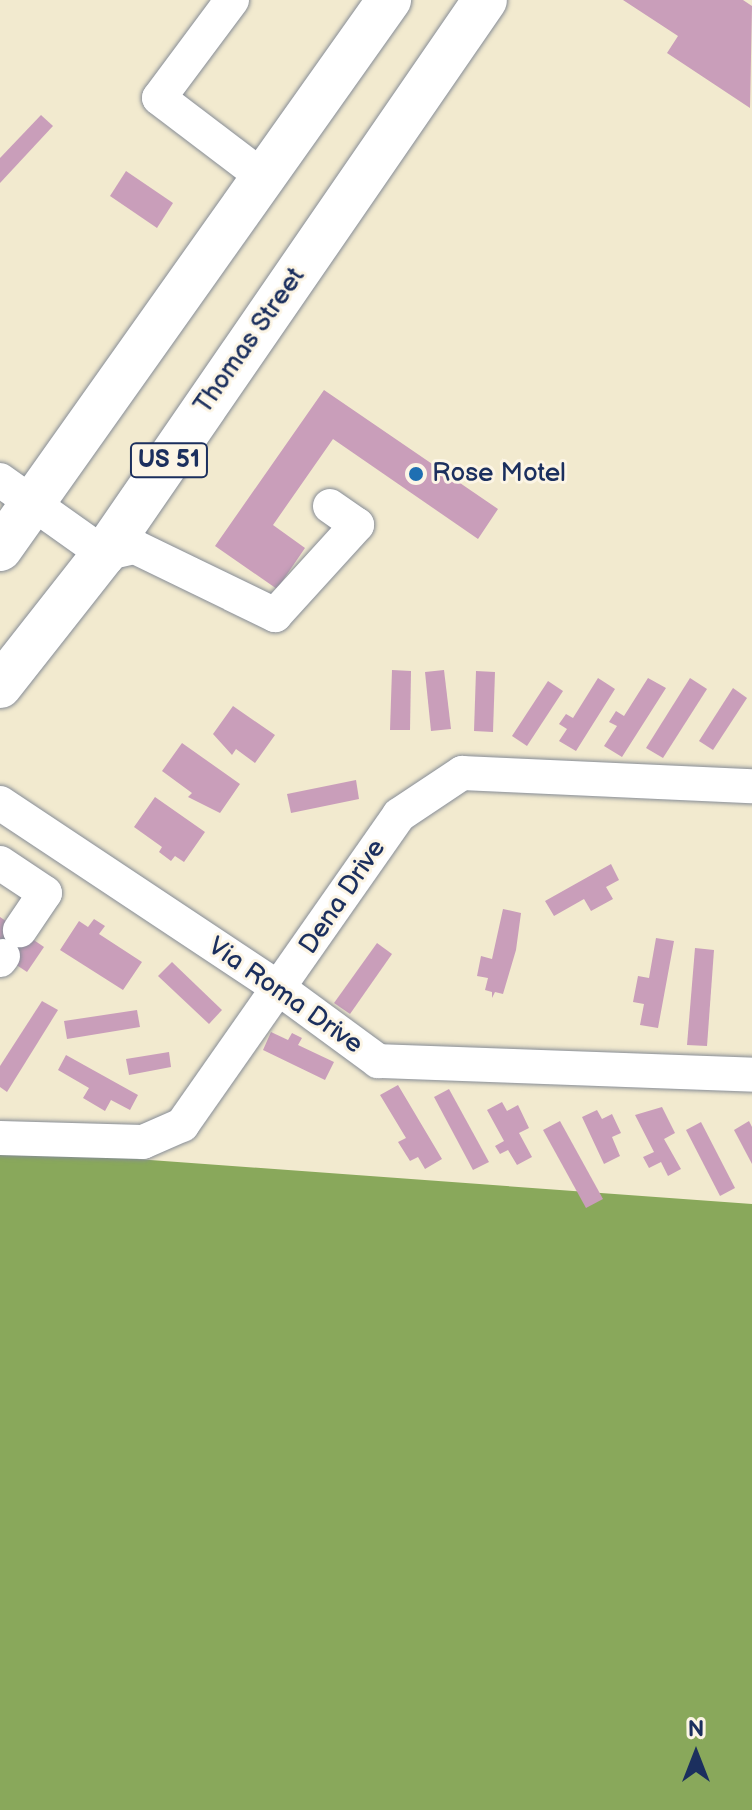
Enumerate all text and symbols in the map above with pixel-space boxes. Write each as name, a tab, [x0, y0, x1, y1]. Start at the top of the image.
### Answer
street label: Thomas Street	[188, 262, 312, 420]
road number: US 51	[129, 440, 209, 480]
place label: Rose Motel	[432, 458, 566, 490]
marker: Rose Motel	[407, 465, 425, 483]
street label: Dena Drive	[293, 834, 393, 960]
street label: Via Roma Drive	[202, 931, 368, 1061]
north arrow	[656, 1714, 736, 1794]
text: N	[688, 1716, 704, 1743]

